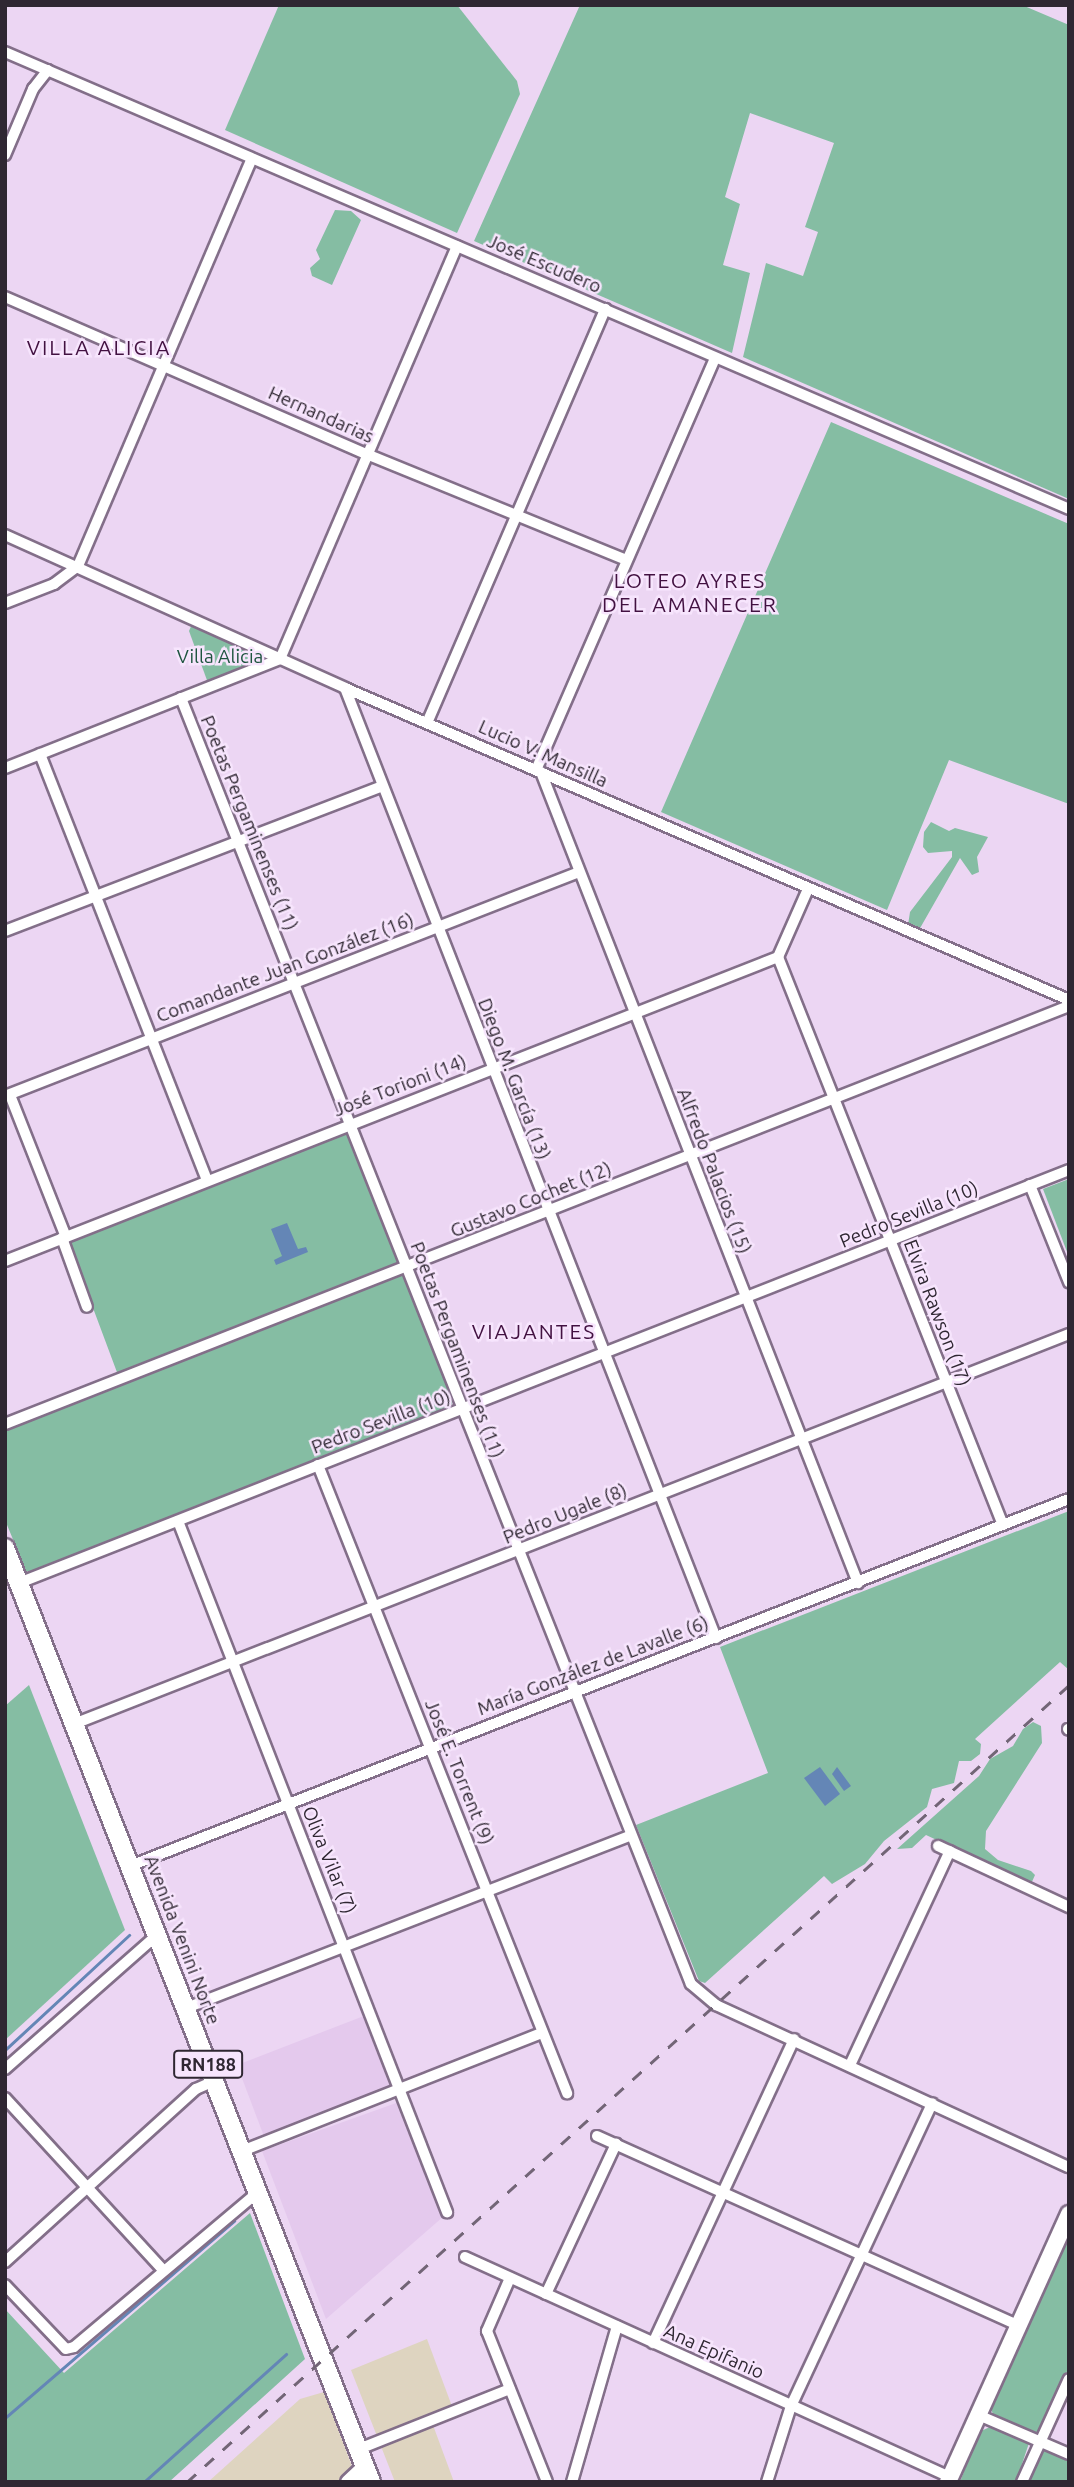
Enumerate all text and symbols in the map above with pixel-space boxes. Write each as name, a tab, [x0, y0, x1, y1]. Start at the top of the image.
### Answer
street label: José Escudero	[483, 230, 605, 298]
district label: VILLA ALICIA	[28, 334, 170, 360]
street label: Hernandarias	[265, 382, 377, 448]
district label: LOTEO AYRES DEL AMANECER	[604, 567, 776, 617]
park label: Villa Alicia	[177, 646, 263, 668]
street label: Poetas Pergaminenses (11)	[195, 712, 303, 934]
street label: Lucio V. Mansilla	[475, 715, 611, 793]
street label: Comandante Juan González (16)	[153, 908, 417, 1028]
street label: Diego M. García (13)	[473, 995, 555, 1163]
street label: José Torioni (14)	[330, 1050, 470, 1122]
street label: Alfredo Palacios (15)	[672, 1085, 756, 1257]
street label: Gustavo Cochet (12)	[447, 1157, 615, 1243]
street label: Pedro Sevilla (10)	[837, 1177, 981, 1253]
street label: Elvira Rawson (17)	[899, 1237, 975, 1389]
street label: Poetas Pergaminenses (11)	[405, 1239, 509, 1461]
district label: VIAJANTES	[473, 1318, 595, 1344]
street label: Pedro Sevilla (10)	[308, 1385, 454, 1459]
street label: Pedro Ugale (8)	[500, 1479, 630, 1549]
street label: María González de Lavalle (6)	[474, 1611, 712, 1721]
street label: José E. Torrent (9)	[420, 1696, 498, 1848]
street label: Oliva Vilar (7)	[297, 1803, 361, 1917]
street label: Avenida Venini Norte	[139, 1852, 225, 2028]
road number: RN188	[173, 2050, 243, 2078]
street label: Ana Epifanio	[660, 2320, 768, 2384]

